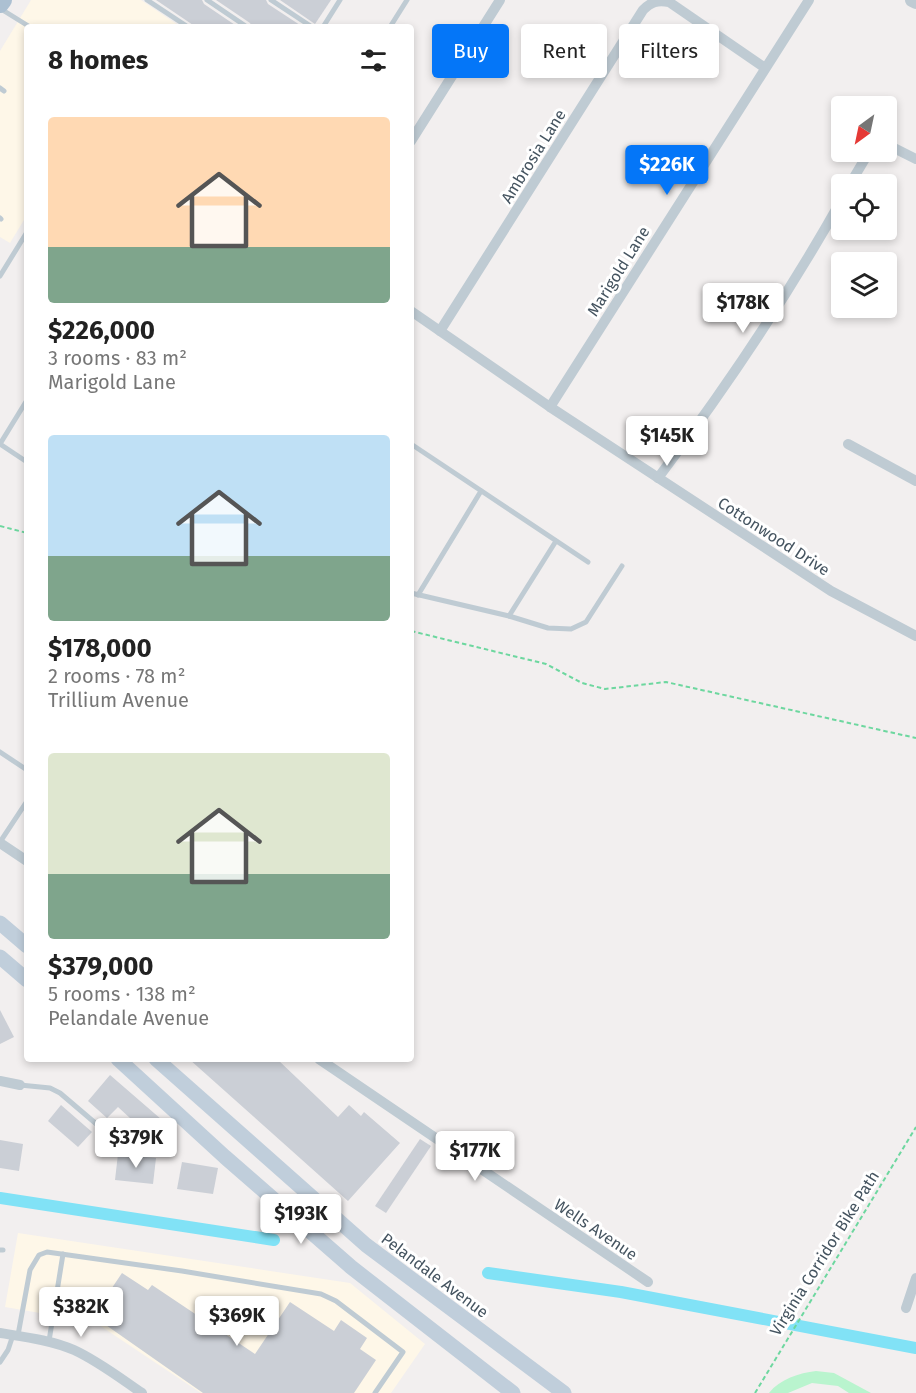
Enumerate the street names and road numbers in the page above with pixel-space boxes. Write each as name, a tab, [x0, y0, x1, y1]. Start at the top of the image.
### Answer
street label: Ambrosia Lane	[497, 106, 570, 207]
street label: Marigold Lane	[583, 223, 654, 320]
street label: Cottonwood Drive	[714, 493, 833, 580]
street label: Virginia Corridor Bike Path	[766, 1167, 883, 1339]
street label: Wells Avenue	[551, 1195, 641, 1264]
street label: Pelandale Avenue	[377, 1229, 492, 1322]

